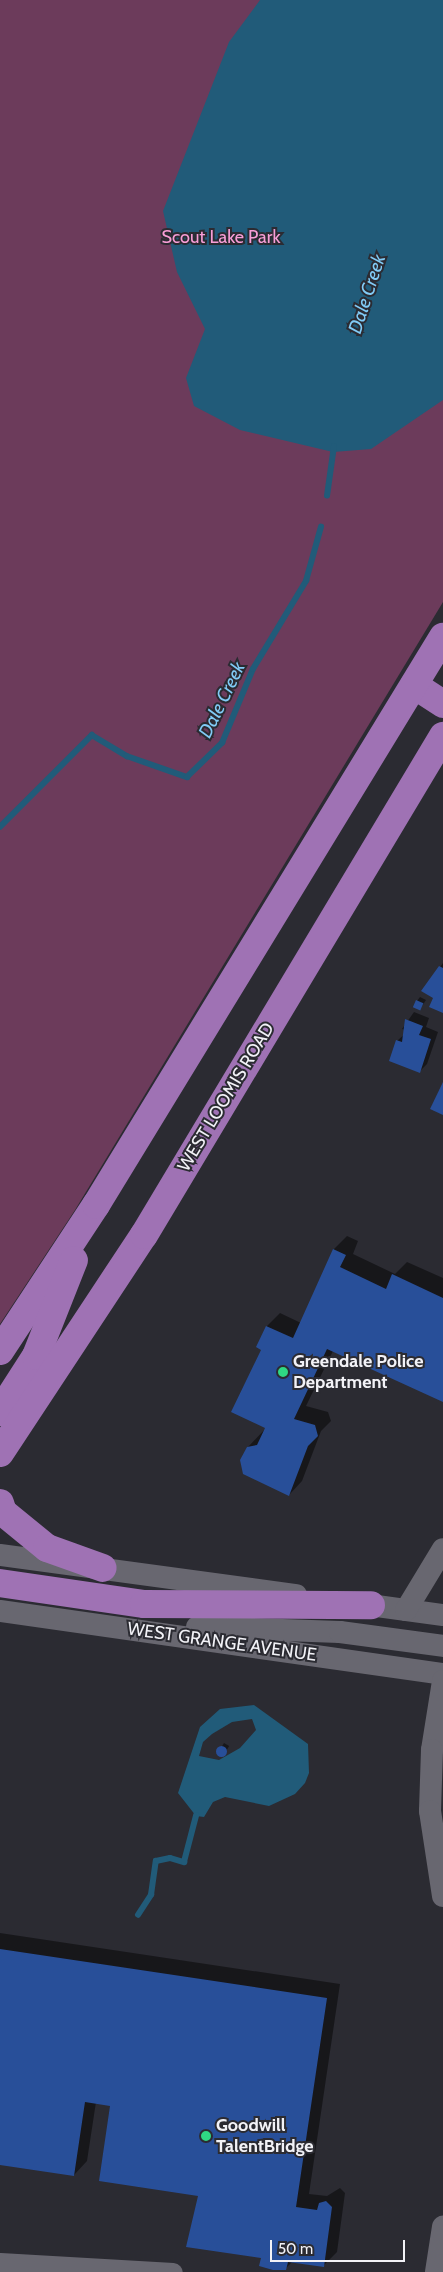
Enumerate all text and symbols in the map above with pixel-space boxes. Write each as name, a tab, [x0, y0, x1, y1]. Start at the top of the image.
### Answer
park label: Scout Lake Park	[161, 226, 281, 248]
water label: Dale Creek	[344, 252, 390, 336]
water label: Dale Creek	[194, 658, 250, 742]
street label: WEST LOOMIS ROAD	[173, 1019, 279, 1175]
place label: Greendale Police Department	[293, 1351, 423, 1394]
marker: Greendale Police Department	[277, 1366, 289, 1378]
street label: WEST GRANGE AVENUE	[126, 1618, 318, 1666]
place label: Goodwill TalentBridge	[216, 2115, 314, 2158]
marker: Goodwill TalentBridge	[200, 2130, 212, 2142]
scale bar	[273, 2230, 408, 2262]
text: 50 m	[278, 2240, 313, 2258]

